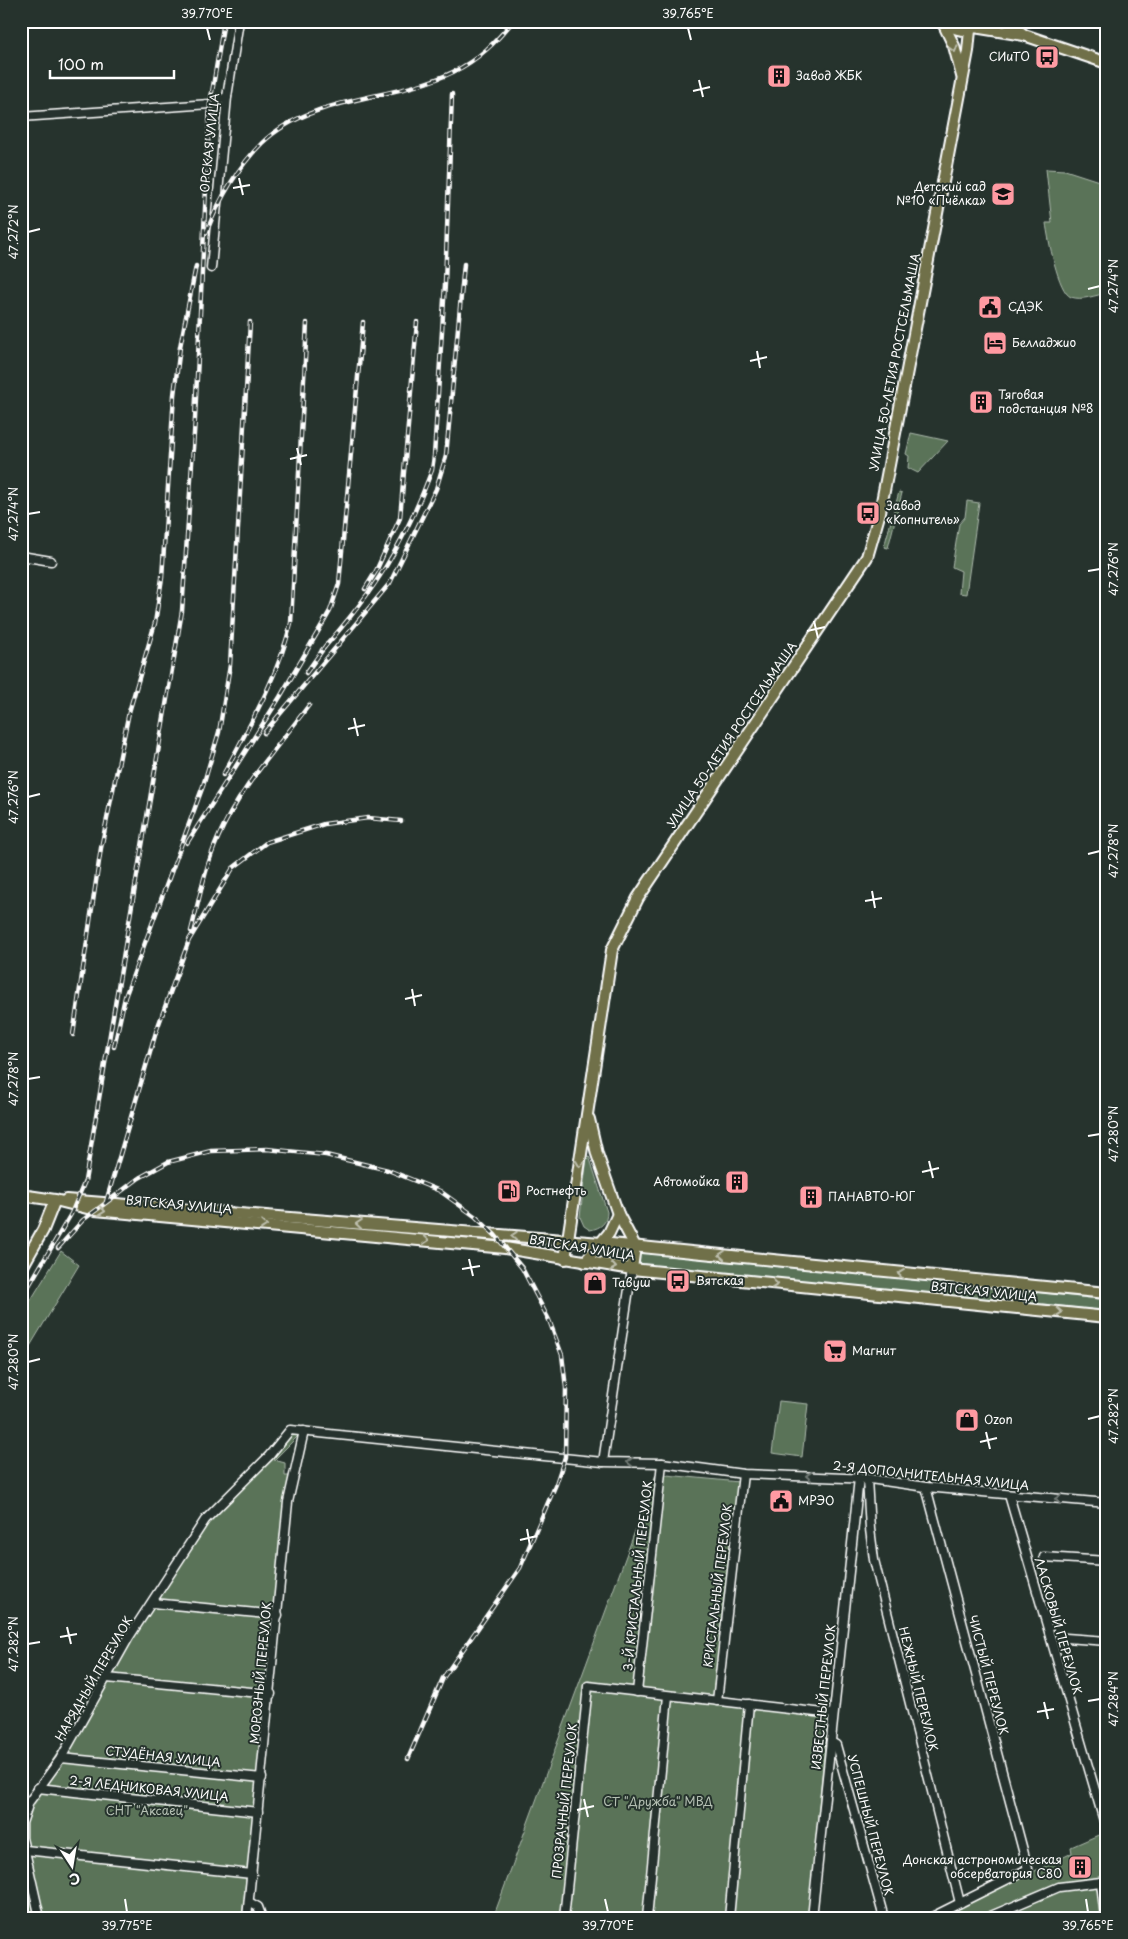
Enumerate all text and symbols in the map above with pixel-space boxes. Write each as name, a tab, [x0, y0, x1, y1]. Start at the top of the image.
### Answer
text: 39.770°E	[181, 4, 233, 22]
text: 39.765°E	[662, 4, 714, 22]
one-way arrow	[949, 44, 959, 53]
bus stop icon: СИиТО	[1034, 44, 1060, 70]
place label: СИиТО	[989, 47, 1030, 65]
scale bar	[50, 48, 174, 80]
text: 100 m	[58, 52, 104, 75]
building icon: Завод ЖБК	[766, 63, 792, 89]
place label: Завод ЖБК	[796, 66, 863, 84]
street label: ОРСКАЯ УЛИЦА	[195, 92, 223, 194]
place label: Детский сад №10 «Пчёлка»	[896, 177, 986, 209]
school or university icon: Детский сад №10 «Пчёлка»	[990, 181, 1016, 207]
text: 47.272°N	[4, 204, 22, 260]
street label: УЛИЦА 50-ЛЕТИЯ РОСТСЕЛЬМАША	[864, 251, 924, 472]
text: 47.274°N	[1104, 259, 1122, 313]
public building icon: СДЭК	[977, 294, 1003, 320]
place label: СДЭК	[1008, 297, 1043, 315]
hotel icon: Белладжио	[982, 330, 1008, 356]
place label: Белладжио	[1012, 333, 1076, 351]
place label: Тяговая подстанция №8	[998, 385, 1094, 417]
building icon: Тяговая подстанция №8	[968, 389, 994, 415]
text: 47.274°N	[4, 487, 22, 541]
place label: Завод «Копнитель»	[886, 496, 960, 528]
bus stop icon: Завод «Копнитель»	[855, 500, 881, 526]
text: 47.276°N	[1104, 542, 1122, 596]
street label: УЛИЦА 50-ЛЕТИЯ РОСТСЕЛЬМАША	[662, 638, 801, 831]
text: 47.276°N	[4, 770, 22, 824]
text: 47.278°N	[1104, 824, 1122, 878]
text: 47.278°N	[4, 1052, 22, 1106]
text: 47.280°N	[1104, 1106, 1122, 1162]
one-way arrow	[575, 1160, 586, 1168]
building icon: Автомойка	[724, 1169, 750, 1195]
place label: Автомойка	[653, 1172, 721, 1190]
fuel station icon: Ростнефть	[496, 1178, 522, 1204]
place label: Ростнефть	[526, 1181, 587, 1199]
building icon: ПАНАВТО-ЮГ	[798, 1184, 824, 1210]
place label: ПАНАВТО-ЮГ	[828, 1187, 915, 1205]
street label: ВЯТСКАЯ УЛИЦА	[125, 1190, 233, 1218]
one-way arrow	[99, 1205, 107, 1216]
one-way arrow	[355, 1218, 363, 1229]
one-way arrow	[260, 1220, 268, 1231]
street label: ВЯТСКАЯ УЛИЦА	[528, 1230, 636, 1264]
one-way arrow	[510, 1231, 518, 1242]
one-way arrow	[422, 1235, 430, 1246]
one-way arrow	[718, 1250, 726, 1261]
one-way arrow	[609, 1261, 618, 1271]
bus stop icon: Вятская	[665, 1268, 691, 1294]
one-way arrow	[897, 1269, 905, 1280]
shop icon: Тавуш	[582, 1270, 608, 1296]
place label: Вятская	[696, 1271, 744, 1289]
place label: Тавуш	[612, 1273, 651, 1291]
street label: ВЯТСКАЯ УЛИЦА	[930, 1276, 1038, 1306]
one-way arrow	[771, 1278, 779, 1289]
one-way arrow	[1055, 1306, 1063, 1317]
text: 47.280°N	[4, 1334, 22, 1390]
supermarket icon: Магнит	[822, 1338, 848, 1364]
place label: Магнит	[852, 1341, 897, 1359]
text: 47.282°N	[1104, 1388, 1122, 1444]
shop icon: Ozon	[954, 1407, 980, 1433]
place label: Ozon	[984, 1410, 1013, 1428]
street label: 2-Я ДОПОЛНИТЕЛЬНАЯ УЛИЦА	[832, 1456, 1030, 1494]
one-way arrow	[626, 1457, 634, 1467]
one-way arrow	[805, 1470, 813, 1481]
street label: 3-Й КРИСТАЛЬНЫЙ ПЕРЕУЛОК	[618, 1480, 656, 1672]
public building icon: МРЭО	[768, 1488, 794, 1514]
place label: МРЭО	[798, 1491, 834, 1509]
one-way arrow	[1054, 1494, 1062, 1505]
street label: КРИСТАЛЬНЫЙ ПЕРЕУЛОК	[698, 1503, 736, 1669]
street label: ЛАСКОВЫЙ ПЕРЕУЛОК	[1031, 1555, 1087, 1697]
street label: МОРОЗНЫЙ ПЕРЕУЛОК	[245, 1601, 275, 1745]
street label: НАРЯДНЫЙ ПЕРЕУЛОК	[50, 1612, 136, 1744]
street label: ЧИСТЫЙ ПЕРЕУЛОК	[964, 1613, 1014, 1737]
text: 47.282°N	[4, 1616, 22, 1672]
street label: ИЗВЕСТНЫЙ ПЕРЕУЛОК	[806, 1623, 840, 1770]
street label: НЕЖНЫЙ ПЕРЕУЛОК	[895, 1625, 943, 1753]
text: 47.284°N	[1104, 1671, 1122, 1727]
street label: ПРОЗРАЧНЫЙ ПЕРЕУЛОК	[547, 1722, 581, 1879]
street label: СТУДЁНАЯ УЛИЦА	[105, 1741, 222, 1771]
street label: УСПЕШНЫЙ ПЕРЕУЛОК	[843, 1752, 899, 1898]
street label: 2-Я ЛЕДНИКОВАЯ УЛИЦА	[69, 1771, 230, 1805]
park label: СТ "Дружба" МВД	[603, 1792, 713, 1810]
park label: СНТ "Аксаец"	[106, 1801, 188, 1819]
north arrow	[48, 1842, 98, 1892]
place label: Донская астрономическая обсерватория C80	[902, 1850, 1062, 1882]
building icon: Донская астрономическая обсерватория C80	[1067, 1854, 1093, 1880]
text: С	[67, 1868, 82, 1891]
text: 39.775°E	[102, 1916, 152, 1934]
text: 39.770°E	[582, 1916, 634, 1934]
text: 39.765°E	[1062, 1916, 1114, 1934]

